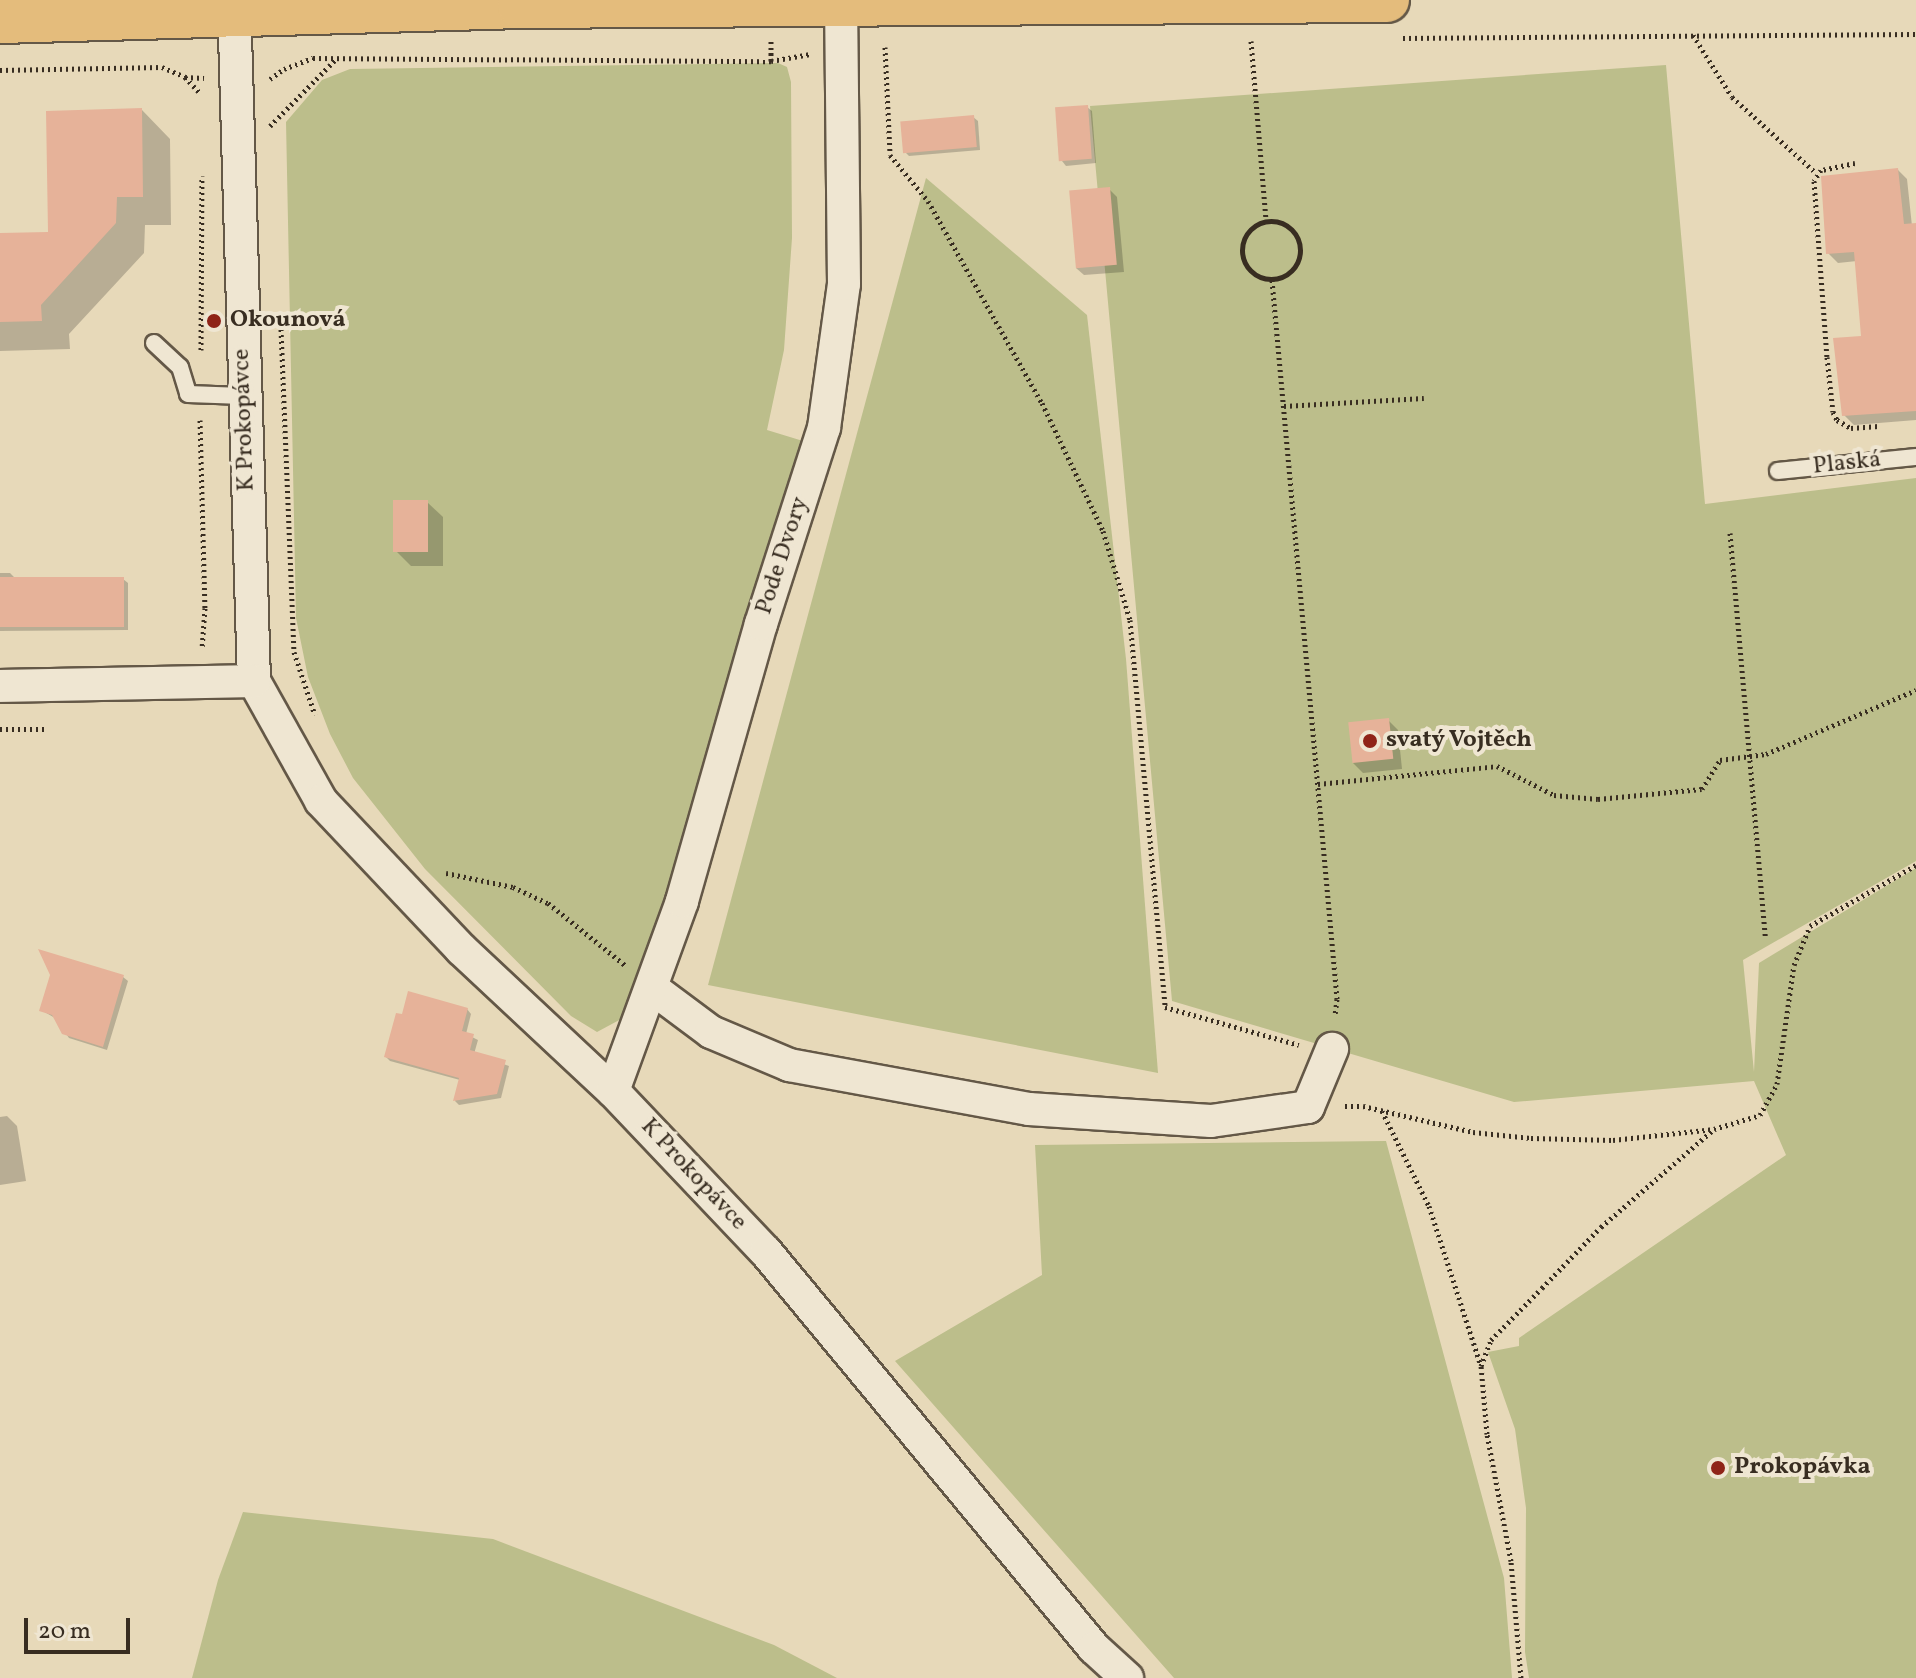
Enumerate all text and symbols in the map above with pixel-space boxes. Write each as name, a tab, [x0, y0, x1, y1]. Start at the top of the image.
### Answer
place label: Okounová	[230, 307, 346, 335]
marker: Okounová	[205, 312, 223, 330]
street label: K Prokopávce	[228, 348, 262, 492]
street label: Plaská	[1811, 446, 1883, 482]
street label: Pode Dvory	[751, 494, 815, 618]
place label: svatý Vojtěch	[1386, 727, 1533, 755]
marker: svatý Vojtěch	[1361, 732, 1379, 750]
street label: K Prokopávce	[634, 1113, 752, 1237]
place label: Prokopávka	[1734, 1454, 1871, 1482]
marker: Prokopávka	[1709, 1459, 1727, 1477]
scale bar	[28, 1602, 134, 1652]
text: 20 m	[38, 1615, 91, 1649]

